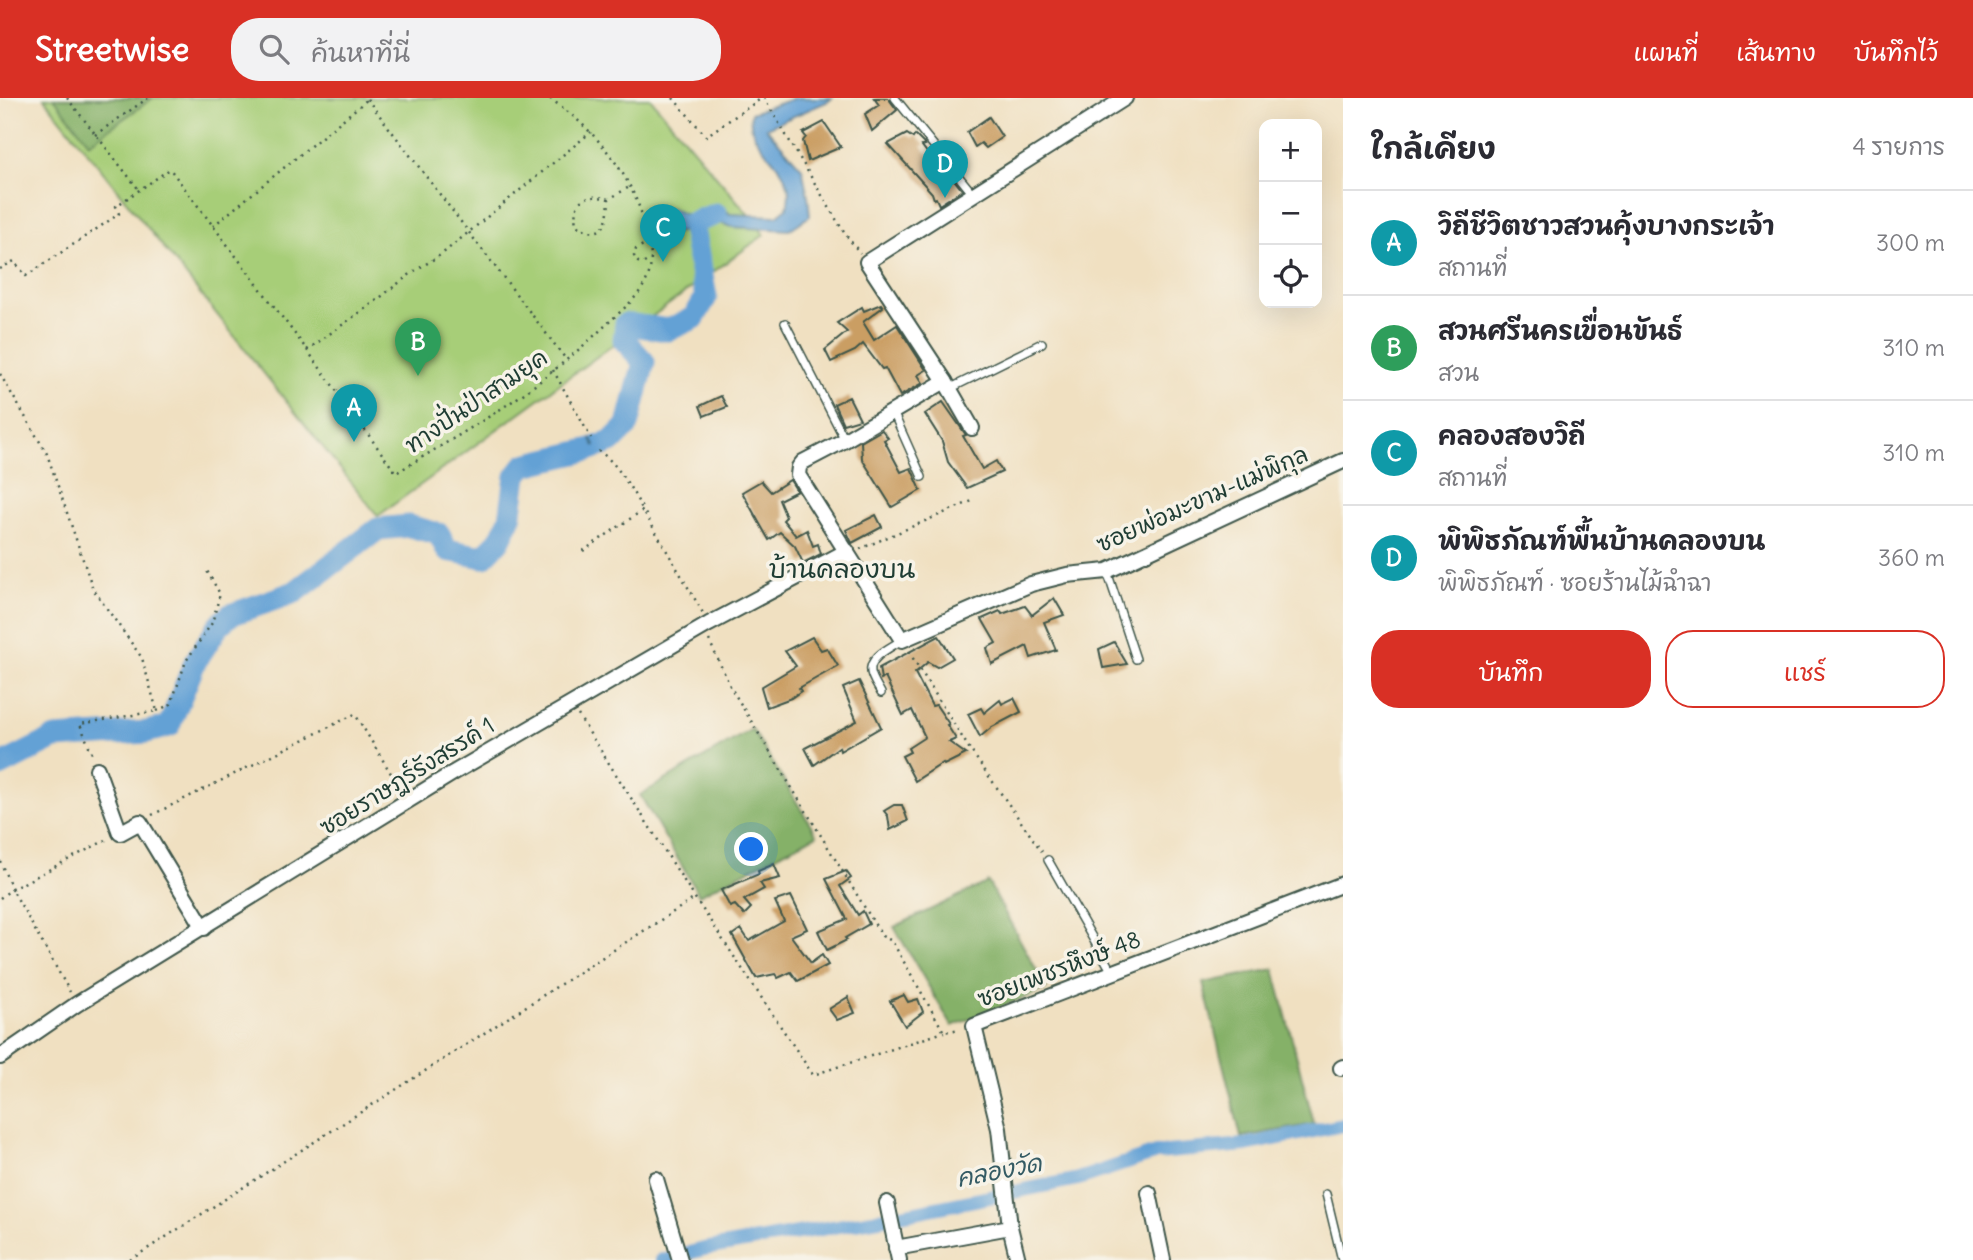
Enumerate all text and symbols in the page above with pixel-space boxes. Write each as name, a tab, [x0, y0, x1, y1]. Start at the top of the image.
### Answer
search box	[231, 18, 721, 81]
text: Streetwise	[35, 28, 189, 70]
icon: search	[255, 30, 293, 68]
text: ค้นหาที่นี่	[311, 36, 410, 69]
text: แผนที่	[1633, 37, 1698, 67]
text: เส้นทาง	[1736, 37, 1816, 67]
text: บันทึกไว้	[1854, 37, 1938, 67]
map controls	[1259, 119, 1322, 308]
button: +	[1259, 119, 1322, 182]
text: ใกล้เคียง	[1371, 129, 1496, 167]
text: 4 รายการ	[1852, 132, 1945, 161]
pin: D	[922, 140, 968, 198]
button: −	[1259, 182, 1322, 245]
pin: C	[640, 204, 686, 262]
text: วิถีชีวิตชาวสวนคุ้งบางกระเจ้า	[1438, 209, 1775, 242]
text: A	[1387, 228, 1401, 257]
text: 300 m	[1876, 228, 1945, 257]
button: locate	[1259, 245, 1322, 308]
text: สถานที่	[1438, 253, 1507, 282]
text: สวนศรีนครเขื่อนขันธ์	[1438, 314, 1683, 347]
pin: B	[395, 318, 441, 376]
text: B	[1386, 333, 1402, 362]
text: 310 m	[1882, 333, 1945, 362]
street label: ทางปั่นป่าสามยุค	[396, 337, 555, 462]
text: สวน	[1438, 358, 1479, 387]
pin: A	[331, 384, 377, 442]
text: คลองสองวิถี	[1438, 419, 1585, 452]
text: C	[1386, 438, 1402, 467]
text: 310 m	[1882, 438, 1945, 467]
street label: ซอยพ่อมะขาม-แม่พิกุล	[1092, 439, 1314, 562]
text: สถานที่	[1438, 463, 1507, 492]
text: พิพิธภัณฑ์พื้นบ้านคลองบน	[1438, 524, 1766, 557]
text: D	[1386, 543, 1402, 572]
text: 360 m	[1878, 543, 1945, 572]
district label: บ้านคลองบน	[769, 552, 916, 585]
text: พิพิธภัณฑ์ · ซอยร้านไม้ฉำฉา	[1438, 568, 1711, 597]
button: บันทึก	[1371, 630, 1651, 708]
button: แชร์	[1665, 630, 1945, 708]
street label: ซอยราษฎร์รังสรรค์ 1	[314, 709, 500, 843]
your location	[734, 832, 768, 866]
street label: ซอยเพชรหึงษ์ 48	[973, 923, 1144, 1013]
water label: คลองวัด	[954, 1147, 1045, 1193]

